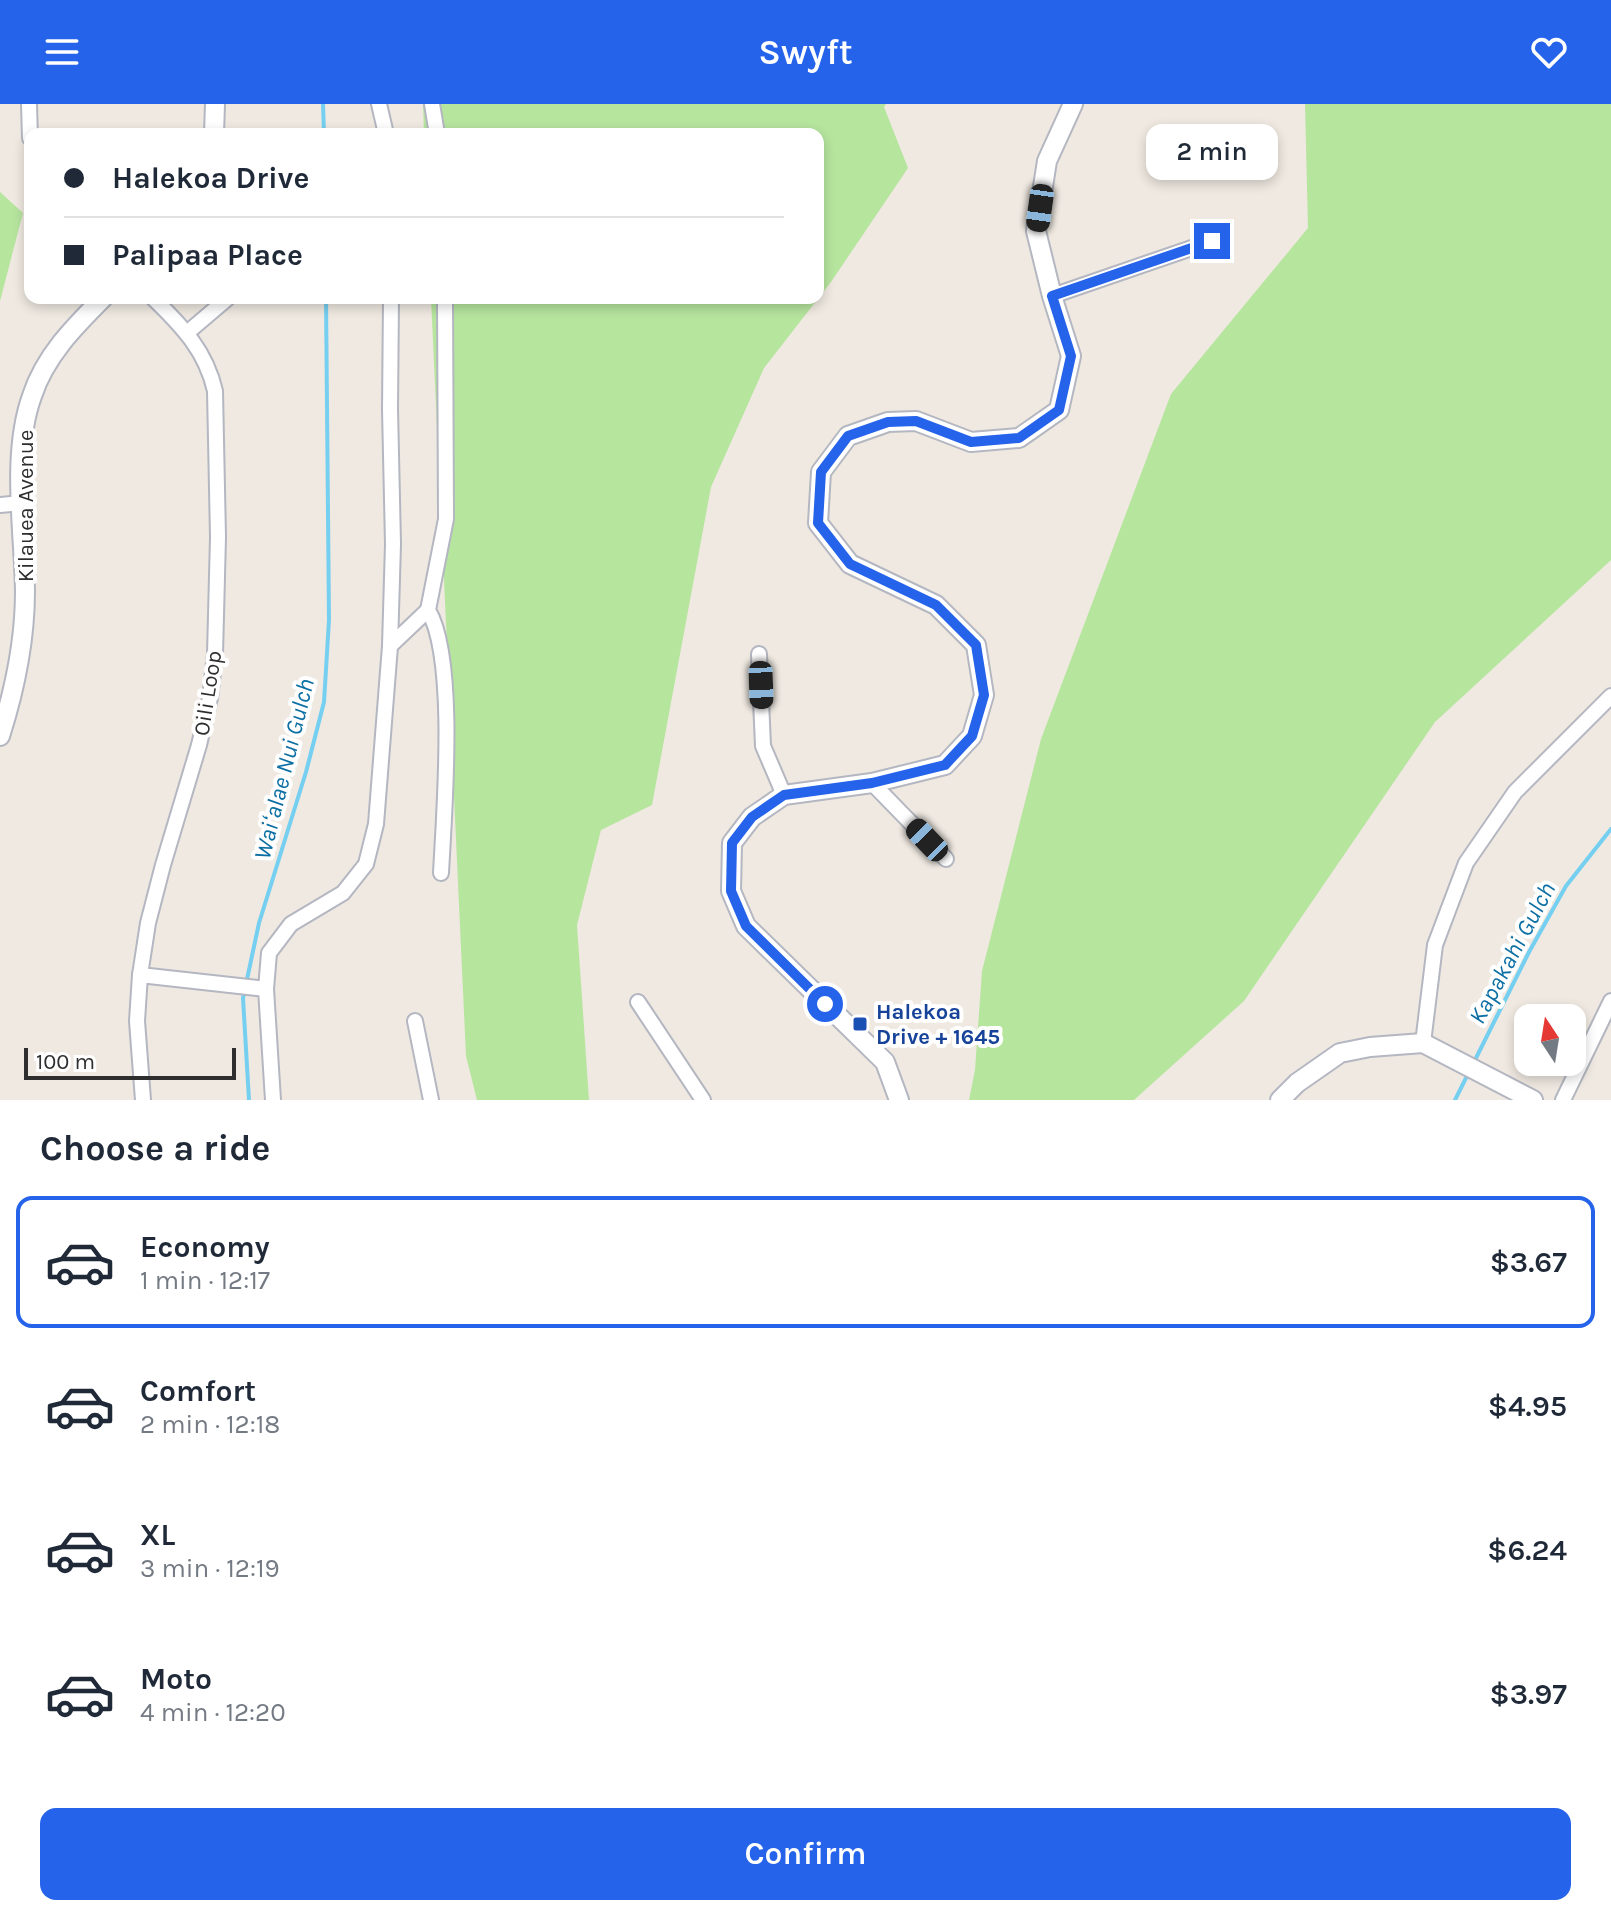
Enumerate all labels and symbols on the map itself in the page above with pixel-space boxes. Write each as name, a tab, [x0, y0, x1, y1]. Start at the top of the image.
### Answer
callout: 2 min	[1146, 125, 1278, 181]
car	[1025, 183, 1055, 233]
route end	[1194, 223, 1230, 259]
street label: Kilauea Avenue	[13, 430, 39, 582]
street label: Oili Loop	[188, 649, 228, 738]
car	[748, 661, 774, 709]
water label: Waiʻalae Nui Gulch	[248, 676, 320, 862]
car	[902, 814, 952, 866]
water label: Kapakahi Gulch	[1463, 877, 1561, 1029]
route start	[807, 986, 843, 1022]
place label: Halekoa Drive + 1645	[876, 999, 1000, 1050]
north arrow	[1514, 1004, 1586, 1076]
marker: Halekoa Drive + 1645	[851, 1015, 869, 1033]
scale bar	[24, 1044, 236, 1080]

